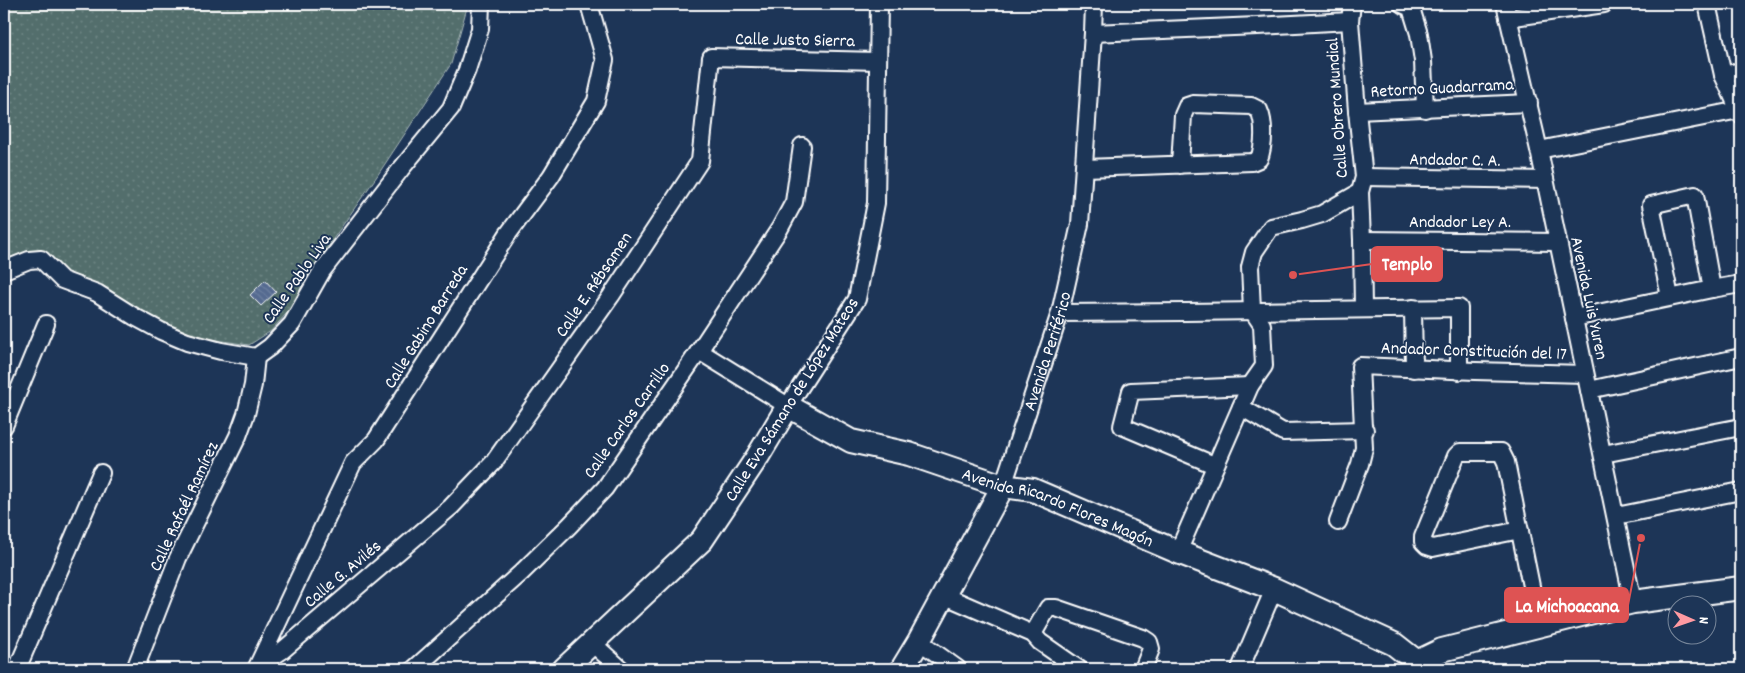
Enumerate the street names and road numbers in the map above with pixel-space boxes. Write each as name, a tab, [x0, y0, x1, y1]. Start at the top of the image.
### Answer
street label: Calle Justo Sierra	[735, 28, 855, 55]
street label: Calle Obrero Mundial	[1321, 36, 1356, 179]
street label: Retorno Guadarrama	[1370, 73, 1515, 106]
street label: Andador C. A.	[1409, 148, 1501, 175]
street label: Andador Ley A.	[1409, 211, 1511, 236]
street label: Calle E. Rébsamen	[551, 228, 640, 343]
street label: Calle Pablo Liva	[258, 229, 339, 330]
street label: Avenida Luis Yuren	[1562, 235, 1613, 362]
street label: Calle Gabino Barreda	[379, 260, 476, 394]
street label: Avenida Periférico	[1019, 290, 1079, 414]
street label: Calle Eva Sámano de López Mateos	[720, 293, 866, 507]
street label: Andador Constitución del 17	[1381, 337, 1567, 368]
street label: Calle Carlos Carrillo	[579, 358, 677, 485]
street label: Calle Rafaél Ramírez	[144, 438, 226, 576]
street label: Avenida Ricardo Flores Magón	[958, 463, 1157, 555]
street label: Calle G. Avilés	[299, 535, 388, 615]

